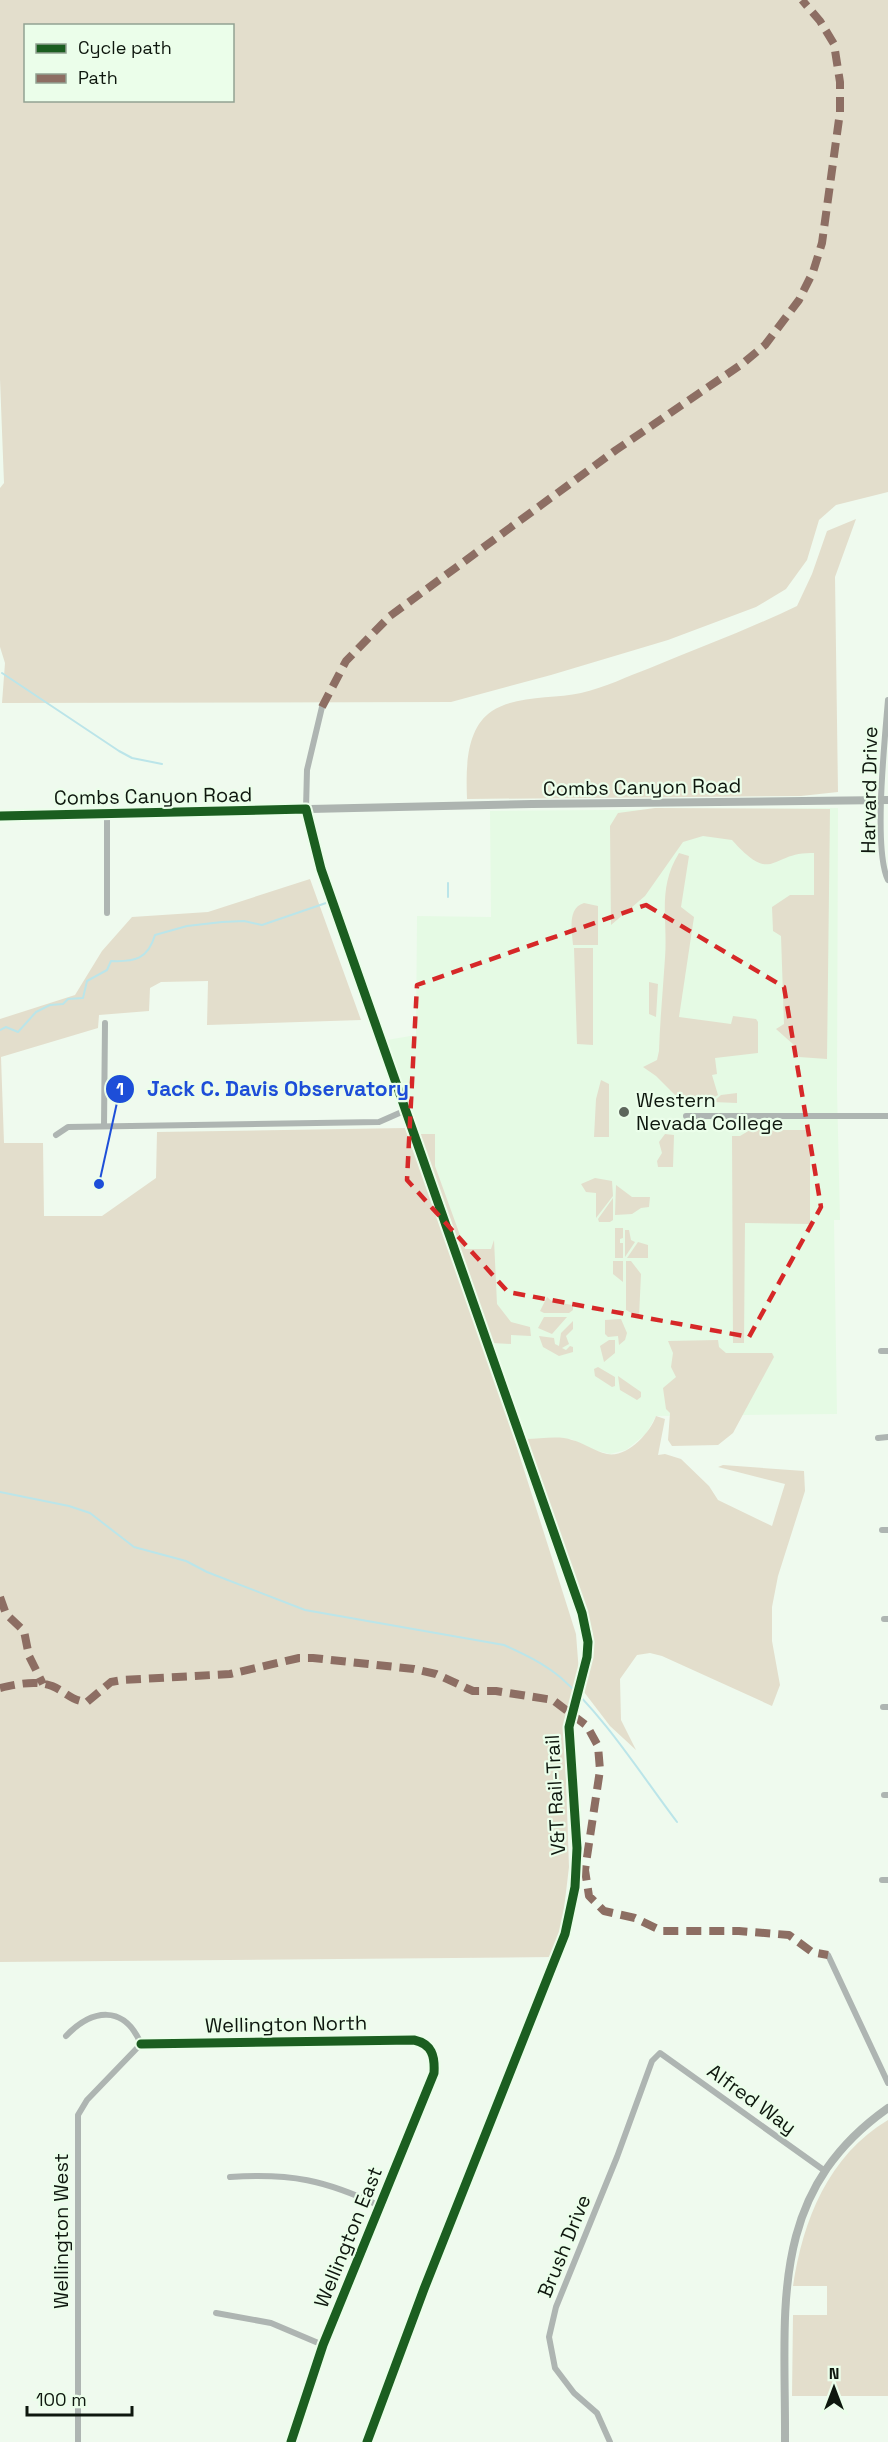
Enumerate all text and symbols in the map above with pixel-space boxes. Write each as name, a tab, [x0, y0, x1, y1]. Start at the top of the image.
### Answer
legend	[24, 24, 234, 102]
text: Cycle path	[78, 36, 172, 59]
text: Path	[78, 66, 118, 89]
street label: Harvard Drive	[855, 726, 883, 854]
street label: Combs Canyon Road	[543, 772, 741, 802]
street label: Combs Canyon Road	[54, 781, 252, 811]
callout: Jack C. Davis Observatory	[105, 1069, 421, 1108]
text: Jack C. Davis Observatory	[147, 1075, 409, 1102]
text: 1	[116, 1077, 124, 1100]
place label: Western Nevada College	[636, 1087, 783, 1136]
marker: Western Nevada College	[617, 1105, 631, 1119]
street label: V&T Rail-Trail	[539, 1734, 571, 1856]
street label: Wellington North	[205, 2010, 367, 2038]
street label: Alfred Way	[702, 2058, 802, 2140]
street label: Wellington West	[48, 2153, 74, 2309]
street label: Wellington East	[308, 2163, 388, 2311]
street label: Brush Drive	[532, 2191, 596, 2301]
north arrow	[804, 2358, 864, 2418]
text: N	[829, 2363, 839, 2384]
scale bar	[27, 2379, 132, 2417]
text: 100 m	[36, 2388, 87, 2411]

